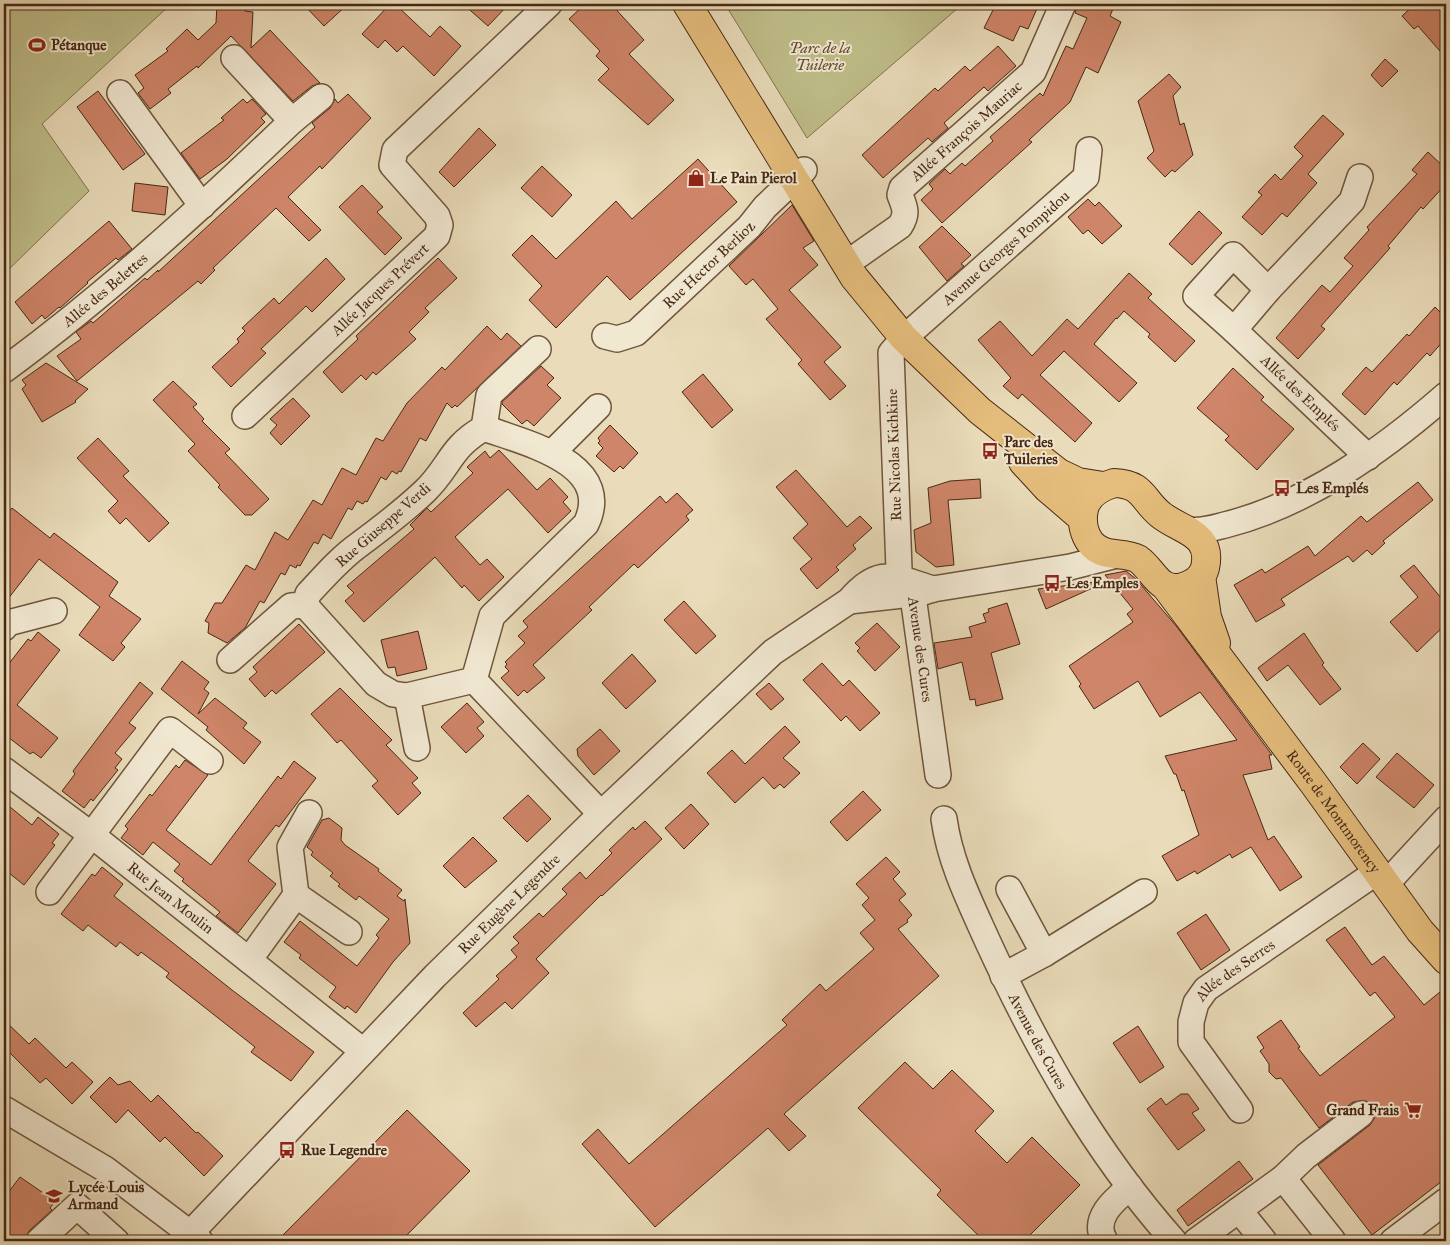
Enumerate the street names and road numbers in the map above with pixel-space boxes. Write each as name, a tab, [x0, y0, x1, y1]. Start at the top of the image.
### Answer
street label: Allée François Mauriac	[906, 77, 1026, 186]
street label: Avenue Georges Pompidou	[938, 187, 1073, 310]
street label: Rue Hector Berlioz	[659, 218, 759, 312]
street label: Allée Jacques Prévert	[327, 239, 433, 340]
street label: Allée des Belettes	[58, 249, 151, 331]
street label: Allée des Emplés	[1256, 351, 1344, 435]
street label: Rue Nicolas Kichkine	[883, 388, 905, 522]
street label: Rue Giuseppe Verdi	[332, 479, 434, 571]
street label: Avenue des Cures	[904, 594, 937, 703]
street label: Route de Montmorency	[1283, 746, 1385, 877]
street label: Rue Eugène Legendre	[454, 850, 564, 958]
street label: Rue Jean Moulin	[124, 858, 217, 938]
street label: Allée des Serres	[1191, 936, 1278, 1005]
street label: Avenue des Cures	[1004, 989, 1071, 1092]

